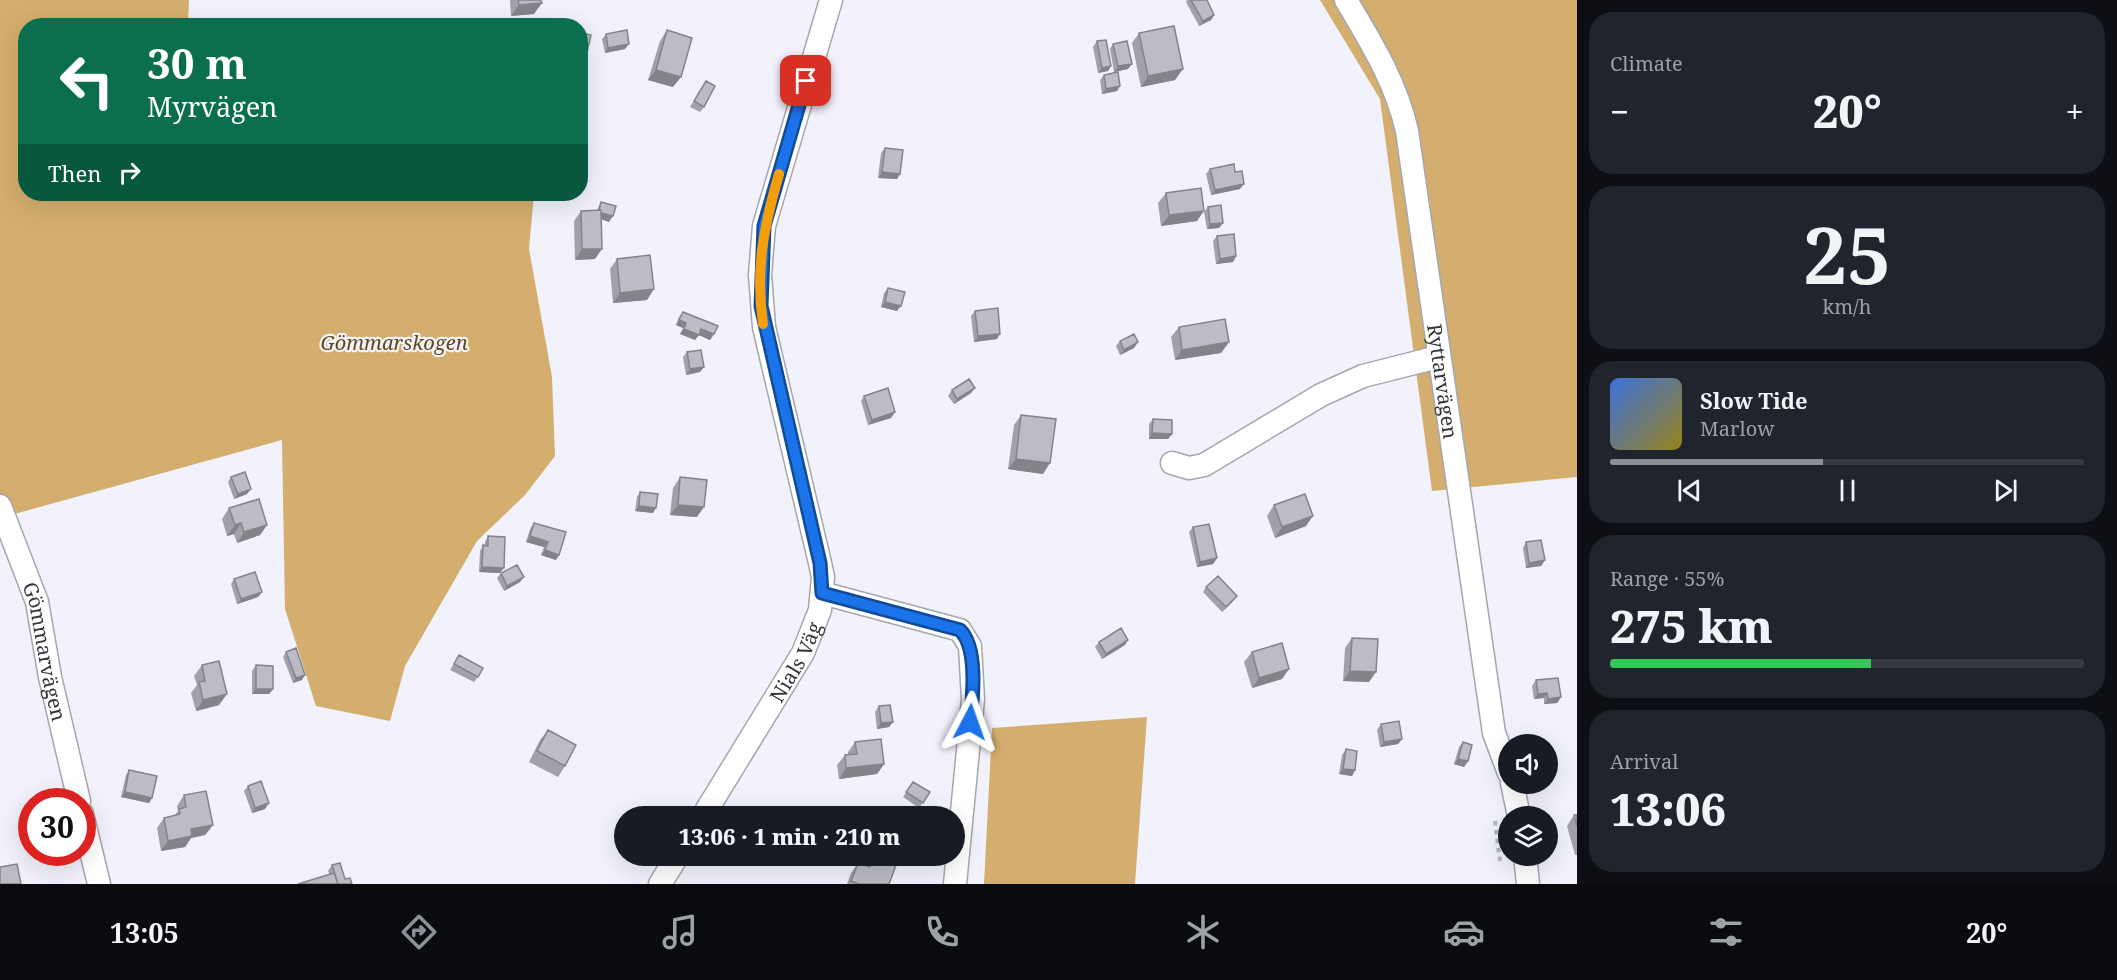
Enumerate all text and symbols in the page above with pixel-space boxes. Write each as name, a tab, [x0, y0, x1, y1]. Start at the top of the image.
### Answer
text: 30 m	[147, 34, 247, 91]
icon: left	[48, 42, 126, 120]
text: Climate	[1610, 50, 1683, 77]
pin	[780, 55, 831, 106]
icon: arrive	[789, 64, 822, 97]
text: 20°	[1813, 80, 1882, 141]
text: Myrvägen	[147, 88, 278, 125]
text: −	[1610, 89, 1629, 134]
text: +	[2066, 89, 2084, 134]
icon: right	[113, 156, 146, 189]
text: Then	[48, 158, 101, 188]
text: 25	[1803, 201, 1891, 307]
text: km/h	[1822, 293, 1872, 320]
street label: Ryttarvägen	[1422, 322, 1465, 441]
park label: Gömmarskogen	[320, 329, 468, 356]
text: Slow Tide	[1700, 385, 1808, 415]
text: Marlow	[1700, 415, 1774, 442]
icon: previous	[1673, 474, 1706, 507]
icon: pause	[1831, 474, 1864, 507]
icon: next	[1989, 474, 2022, 507]
text: Range · 55%	[1610, 565, 1724, 592]
street label: Gömmarvägen	[17, 578, 73, 724]
text: 275 km	[1610, 595, 1773, 656]
street label: Nials Väg	[763, 617, 828, 707]
position arrow	[938, 690, 1002, 754]
map controls	[1498, 734, 1558, 866]
button: sound	[1498, 734, 1558, 794]
text: Arrival	[1610, 748, 1678, 775]
text: 13:06	[1610, 778, 1726, 839]
speed limit sign: 30	[18, 788, 96, 866]
button: layers	[1498, 806, 1558, 866]
text: 13:06 · 1 min · 210 m	[679, 821, 900, 851]
icon: directions	[398, 911, 440, 953]
icon: music	[659, 911, 701, 953]
icon: phone	[921, 911, 963, 953]
icon: climate	[1182, 911, 1224, 953]
icon: car	[1443, 911, 1485, 953]
icon: filters	[1705, 911, 1747, 953]
text: 13:05	[110, 914, 179, 951]
text: 20°	[1966, 914, 2007, 951]

